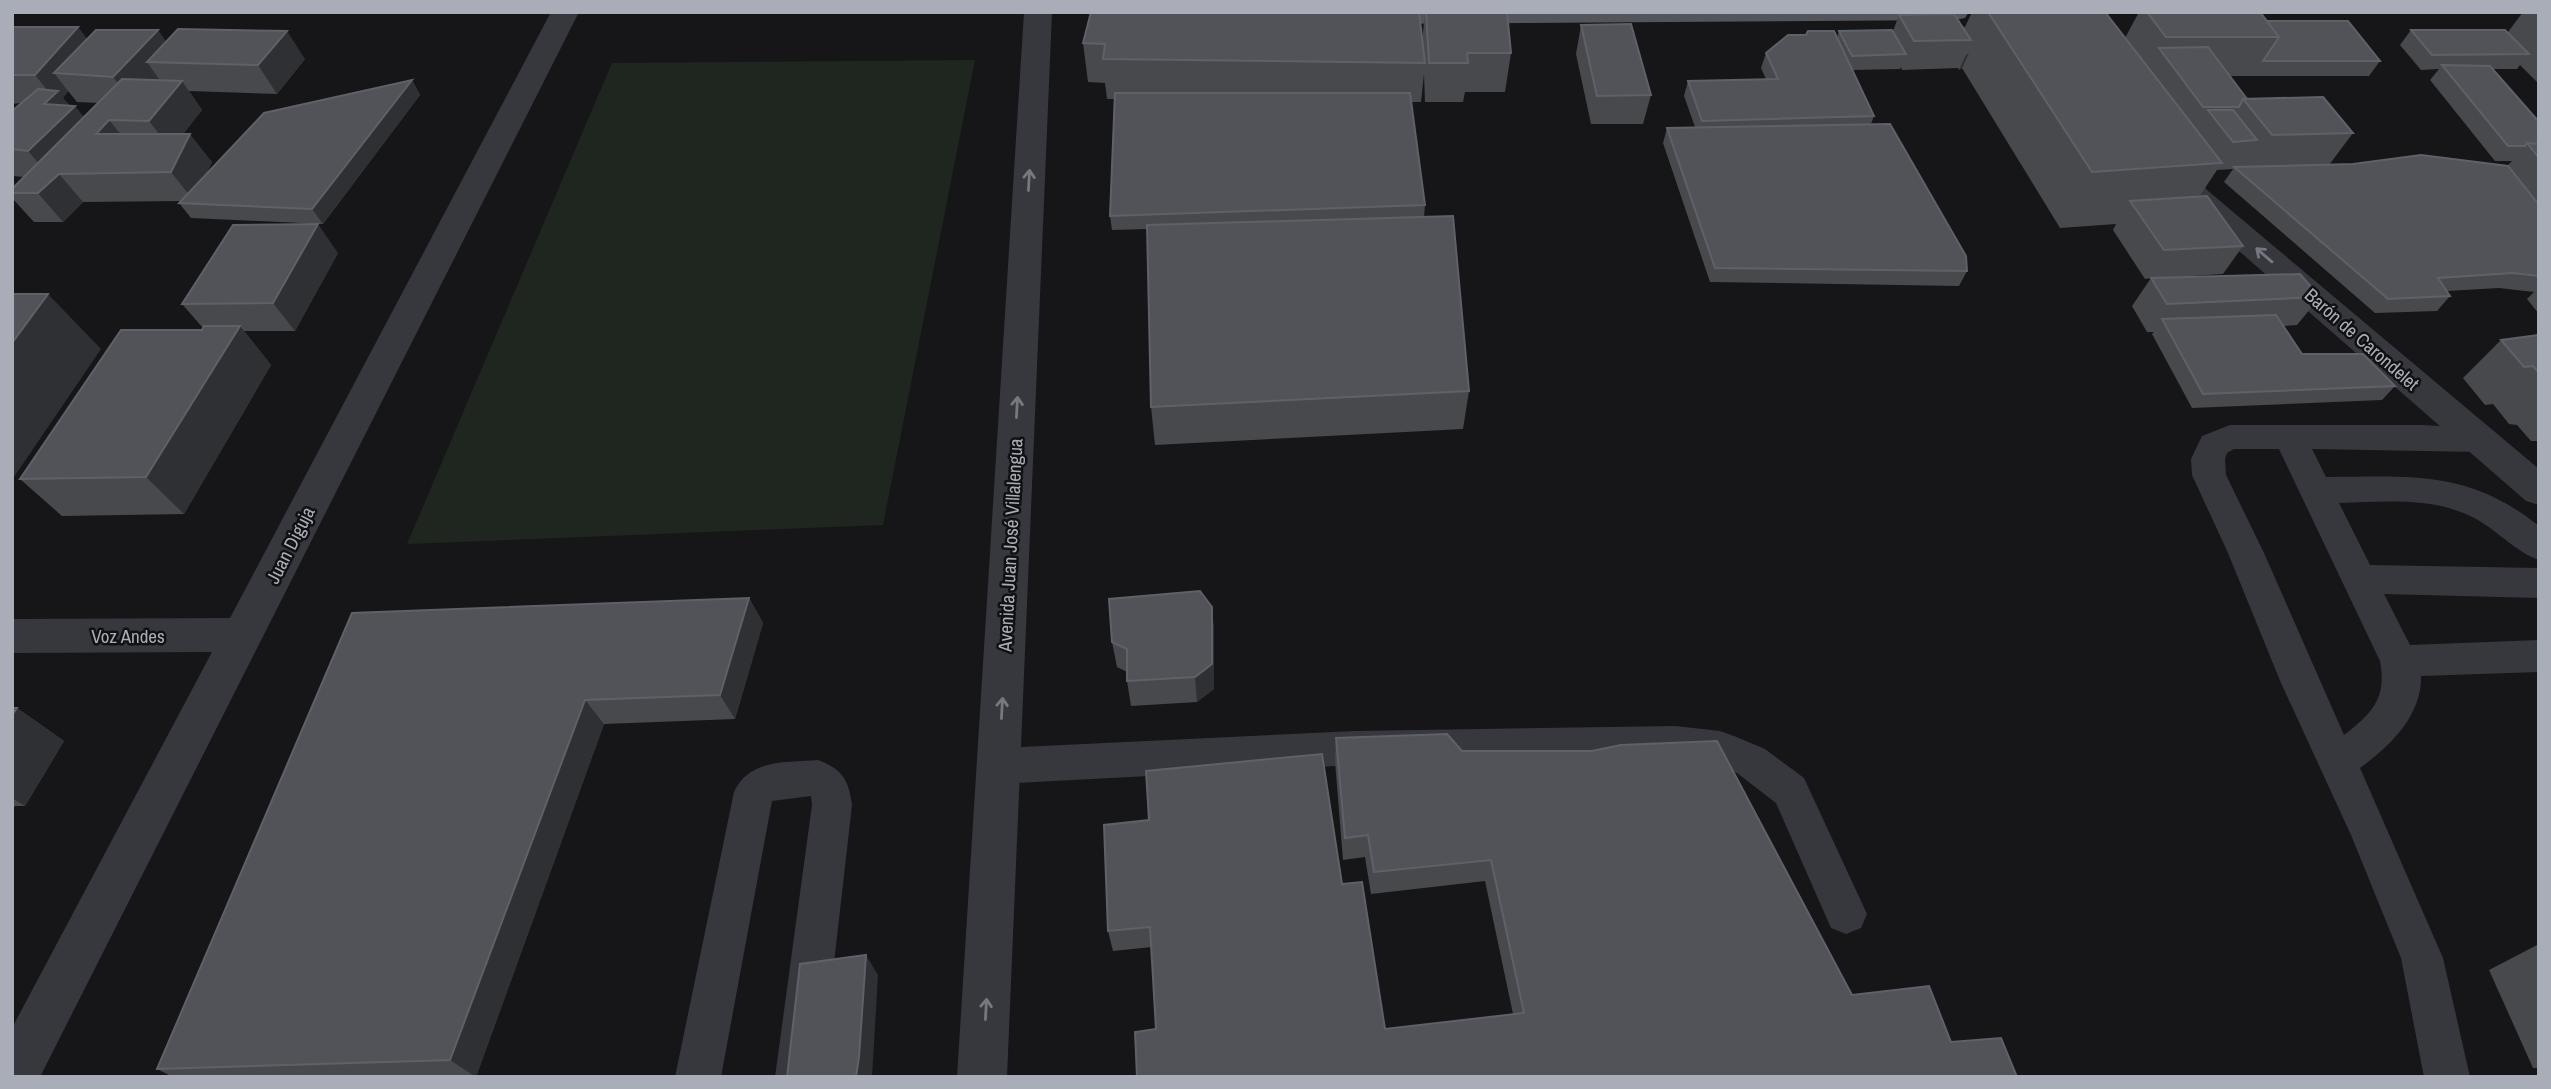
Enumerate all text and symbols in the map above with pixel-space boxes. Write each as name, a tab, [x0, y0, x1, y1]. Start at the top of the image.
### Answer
one-way arrow	[1023, 169, 1036, 192]
one-way arrow	[2255, 247, 2273, 263]
street label: Barón de Carondelet	[2299, 282, 2425, 396]
one-way arrow	[1011, 396, 1024, 419]
street label: Avenida Juan José Villalengua	[991, 437, 1029, 653]
street label: Juan Diguja	[260, 502, 321, 588]
street label: Voz Andes	[91, 623, 165, 649]
one-way arrow	[995, 697, 1008, 720]
one-way arrow	[980, 998, 993, 1020]

